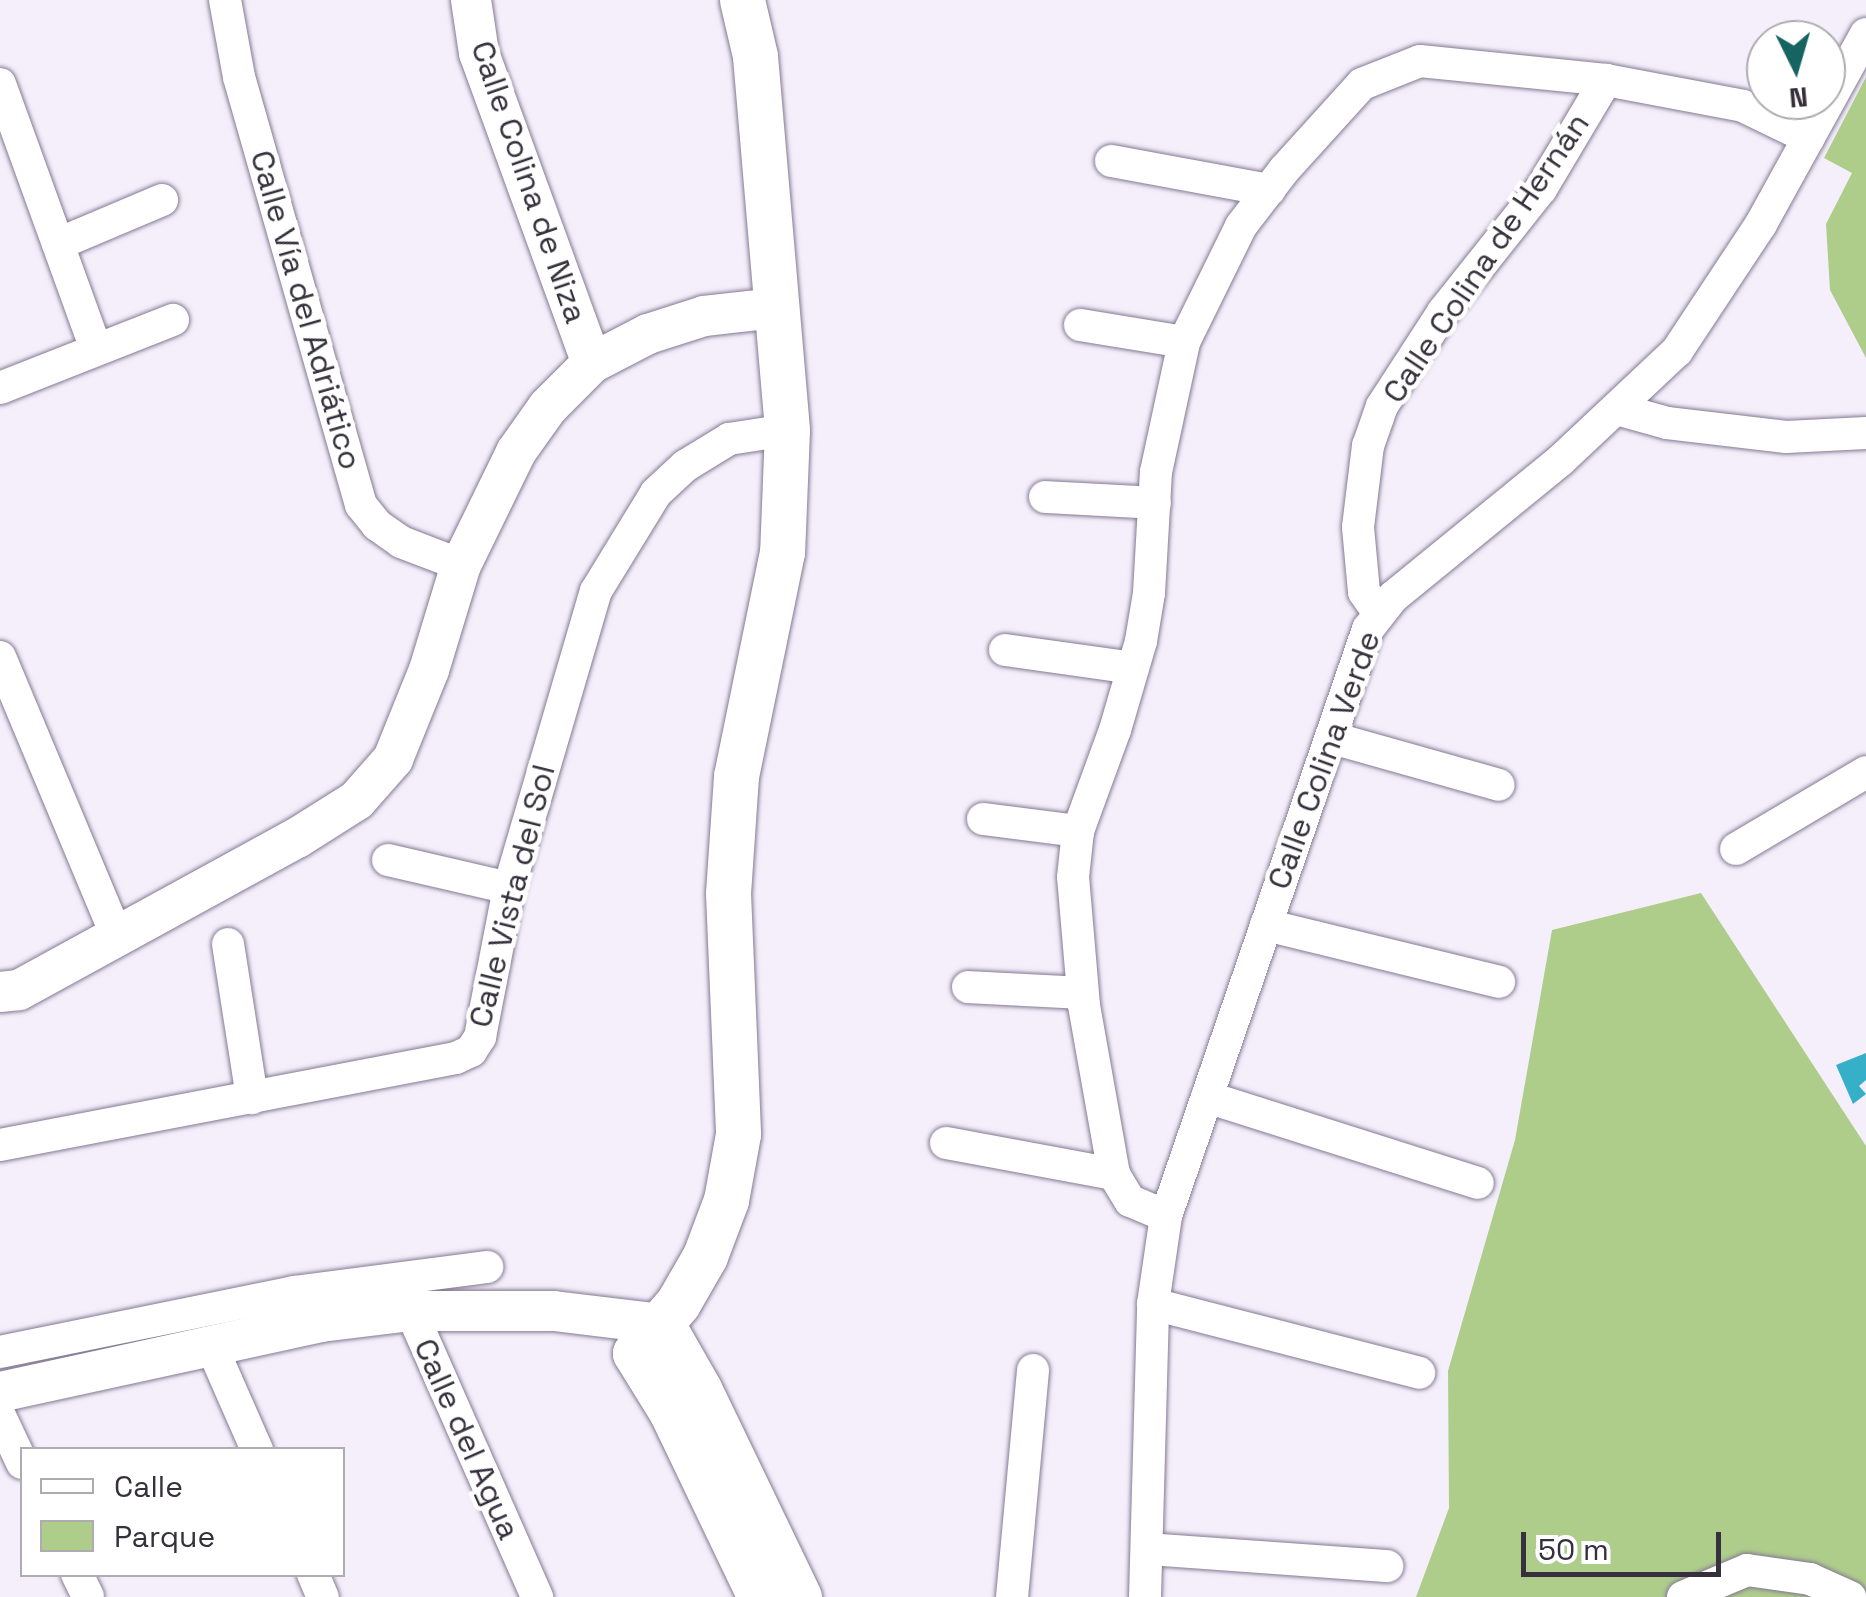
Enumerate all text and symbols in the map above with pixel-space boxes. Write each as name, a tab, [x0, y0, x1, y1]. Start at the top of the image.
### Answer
north arrow	[1746, 20, 1846, 120]
street label: Calle Colina de Niza	[463, 36, 595, 328]
text: N	[1788, 79, 1809, 117]
street label: Calle Colina de Hernán	[1375, 106, 1597, 410]
street label: Calle Vía del Adriático	[242, 146, 370, 474]
street label: Calle Colina Verde	[1259, 625, 1389, 895]
street label: Calle Vista del Sol	[461, 760, 563, 1032]
street label: Calle del Agua	[406, 1332, 528, 1546]
legend	[20, 1447, 345, 1577]
text: Calle	[114, 1467, 183, 1506]
scale bar	[1526, 1512, 1726, 1574]
text: Parque	[114, 1517, 215, 1556]
text: 50 m	[1538, 1530, 1609, 1569]

